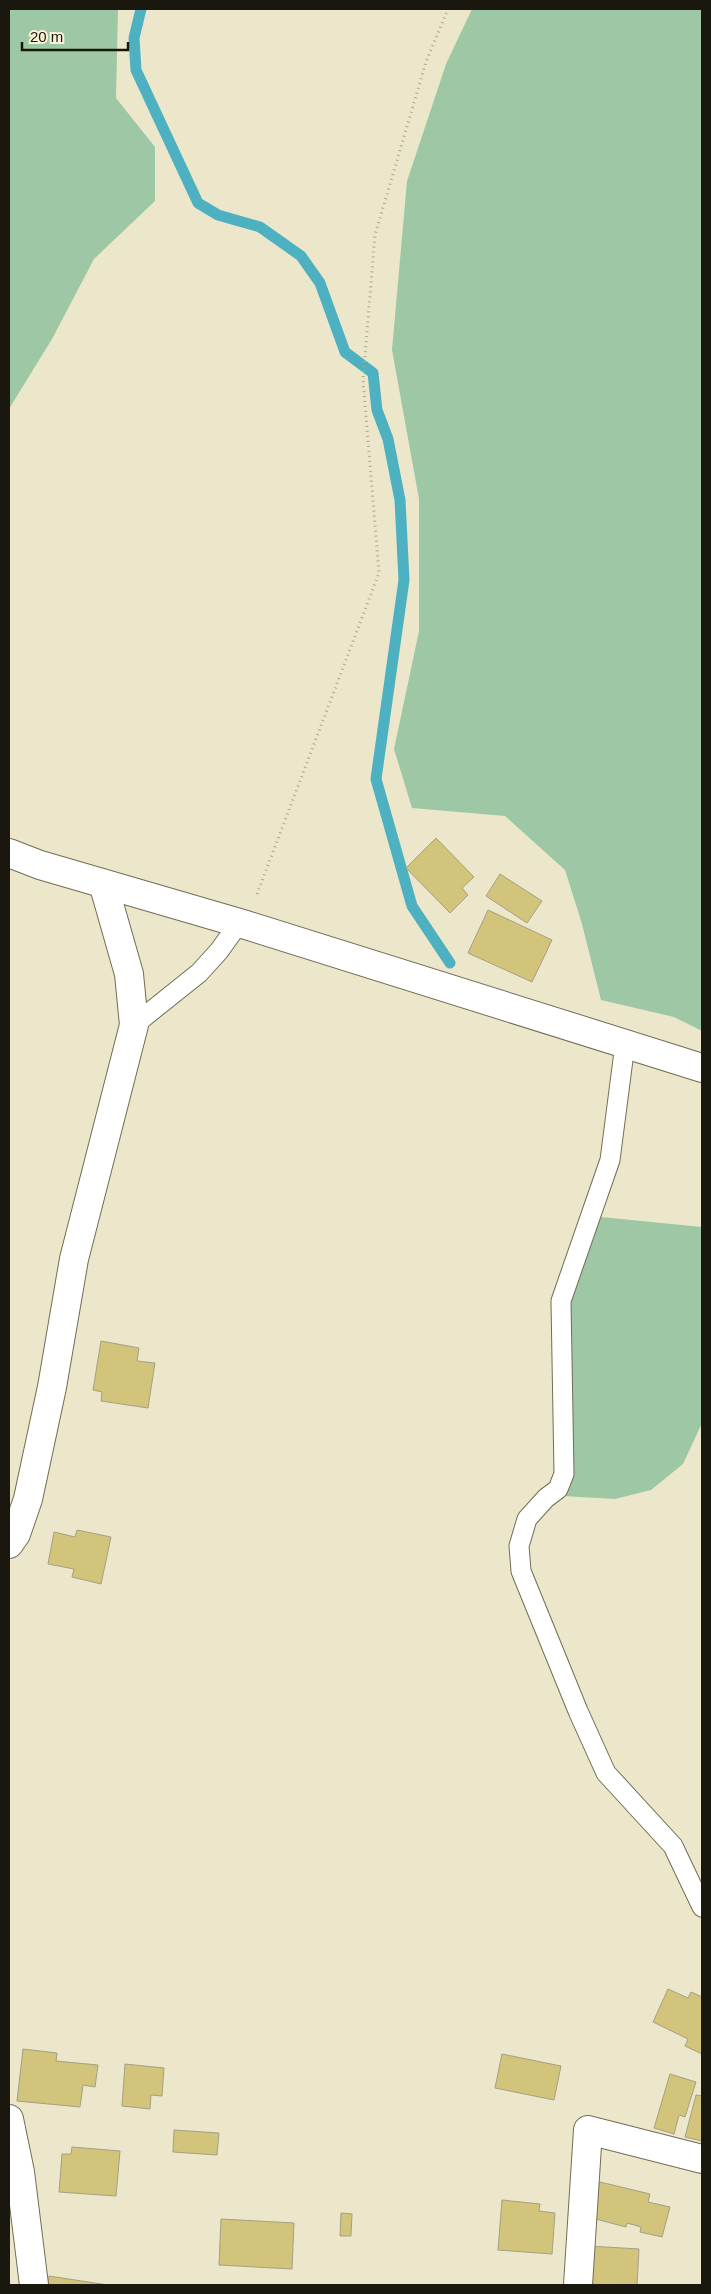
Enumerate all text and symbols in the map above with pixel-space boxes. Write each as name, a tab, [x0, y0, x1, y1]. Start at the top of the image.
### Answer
scale bar	[22, 20, 129, 52]
text: 20 m	[30, 28, 63, 45]

